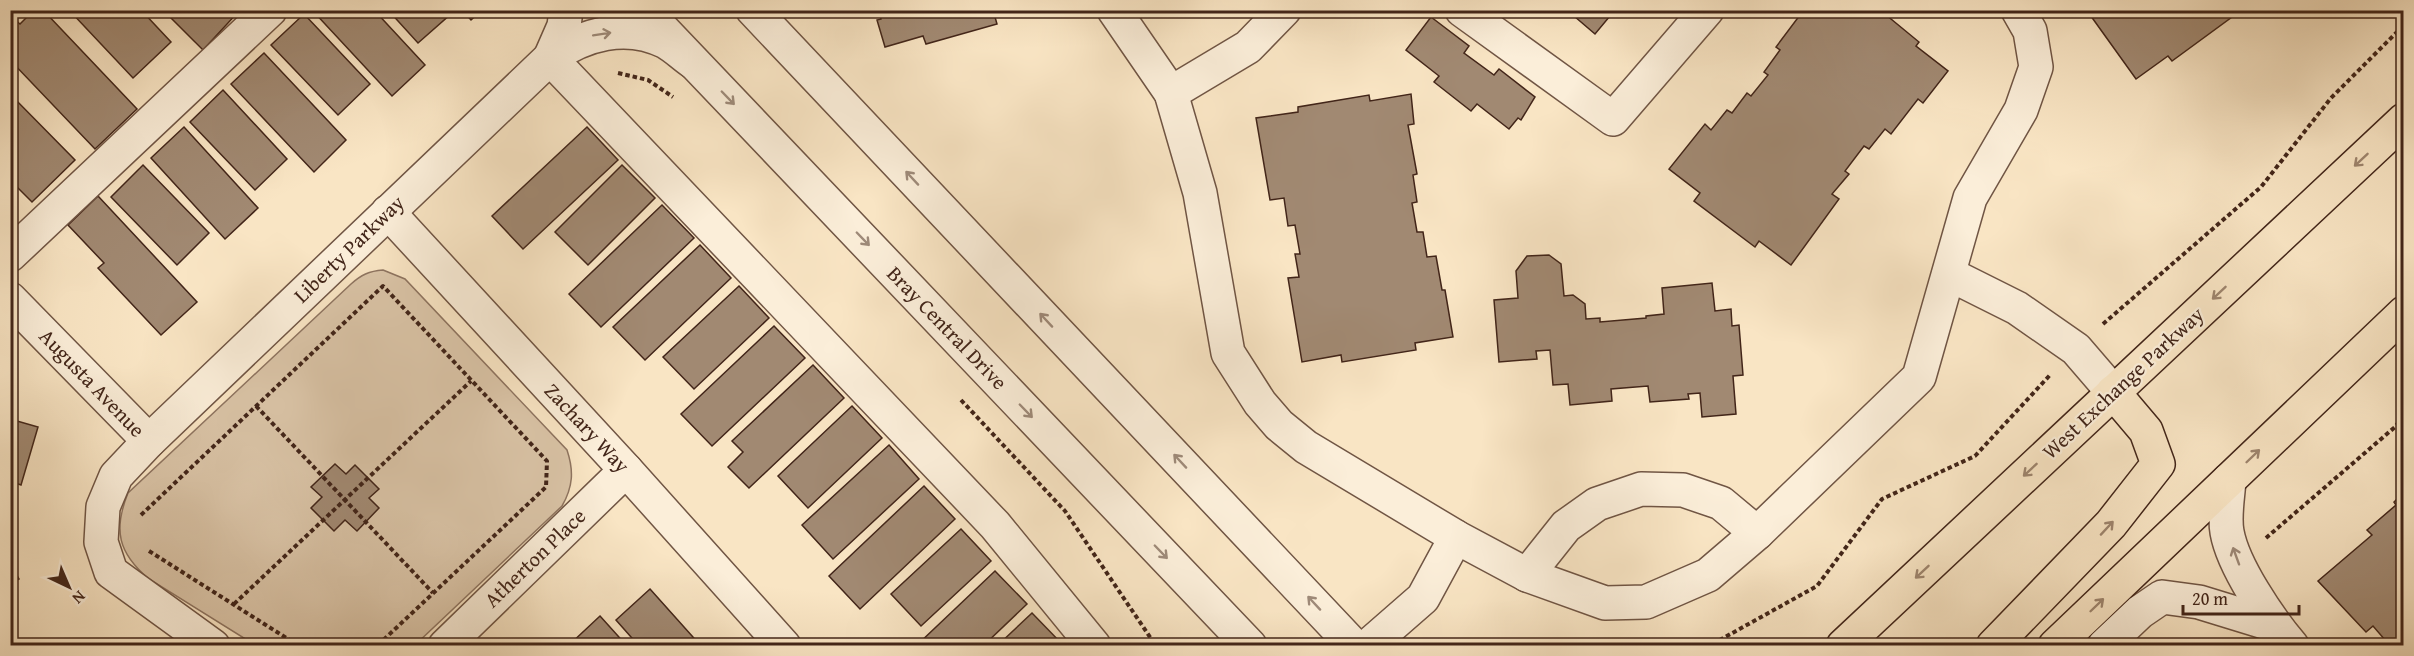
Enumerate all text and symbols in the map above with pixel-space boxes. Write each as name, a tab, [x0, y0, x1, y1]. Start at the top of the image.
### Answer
one-way arrow	[592, 29, 611, 40]
one-way arrow	[721, 91, 735, 106]
one-way arrow	[2354, 152, 2369, 166]
one-way arrow	[904, 171, 919, 186]
street label: Liberty Parkway	[286, 187, 411, 310]
one-way arrow	[855, 232, 870, 247]
street label: Bray Central Drive	[880, 259, 1015, 397]
one-way arrow	[2211, 286, 2226, 300]
street label: West Exchange Parkway	[2035, 299, 2211, 466]
one-way arrow	[1039, 313, 1053, 328]
street label: Augusta Avenue	[32, 321, 152, 444]
street label: Zachary Way	[538, 376, 638, 480]
one-way arrow	[1019, 403, 1033, 418]
one-way arrow	[2246, 449, 2261, 463]
one-way arrow	[1173, 454, 1187, 469]
one-way arrow	[2023, 462, 2038, 477]
street label: Atherton Place	[477, 501, 593, 614]
one-way arrow	[2099, 521, 2114, 536]
one-way arrow	[1153, 544, 1167, 559]
one-way arrow	[2230, 547, 2241, 566]
north arrow	[39, 557, 99, 617]
one-way arrow	[1914, 564, 1929, 579]
scale bar	[2183, 578, 2298, 616]
text: N	[67, 585, 92, 610]
text: 20 m	[2192, 585, 2228, 612]
one-way arrow	[1307, 596, 1321, 611]
one-way arrow	[2089, 598, 2104, 612]

